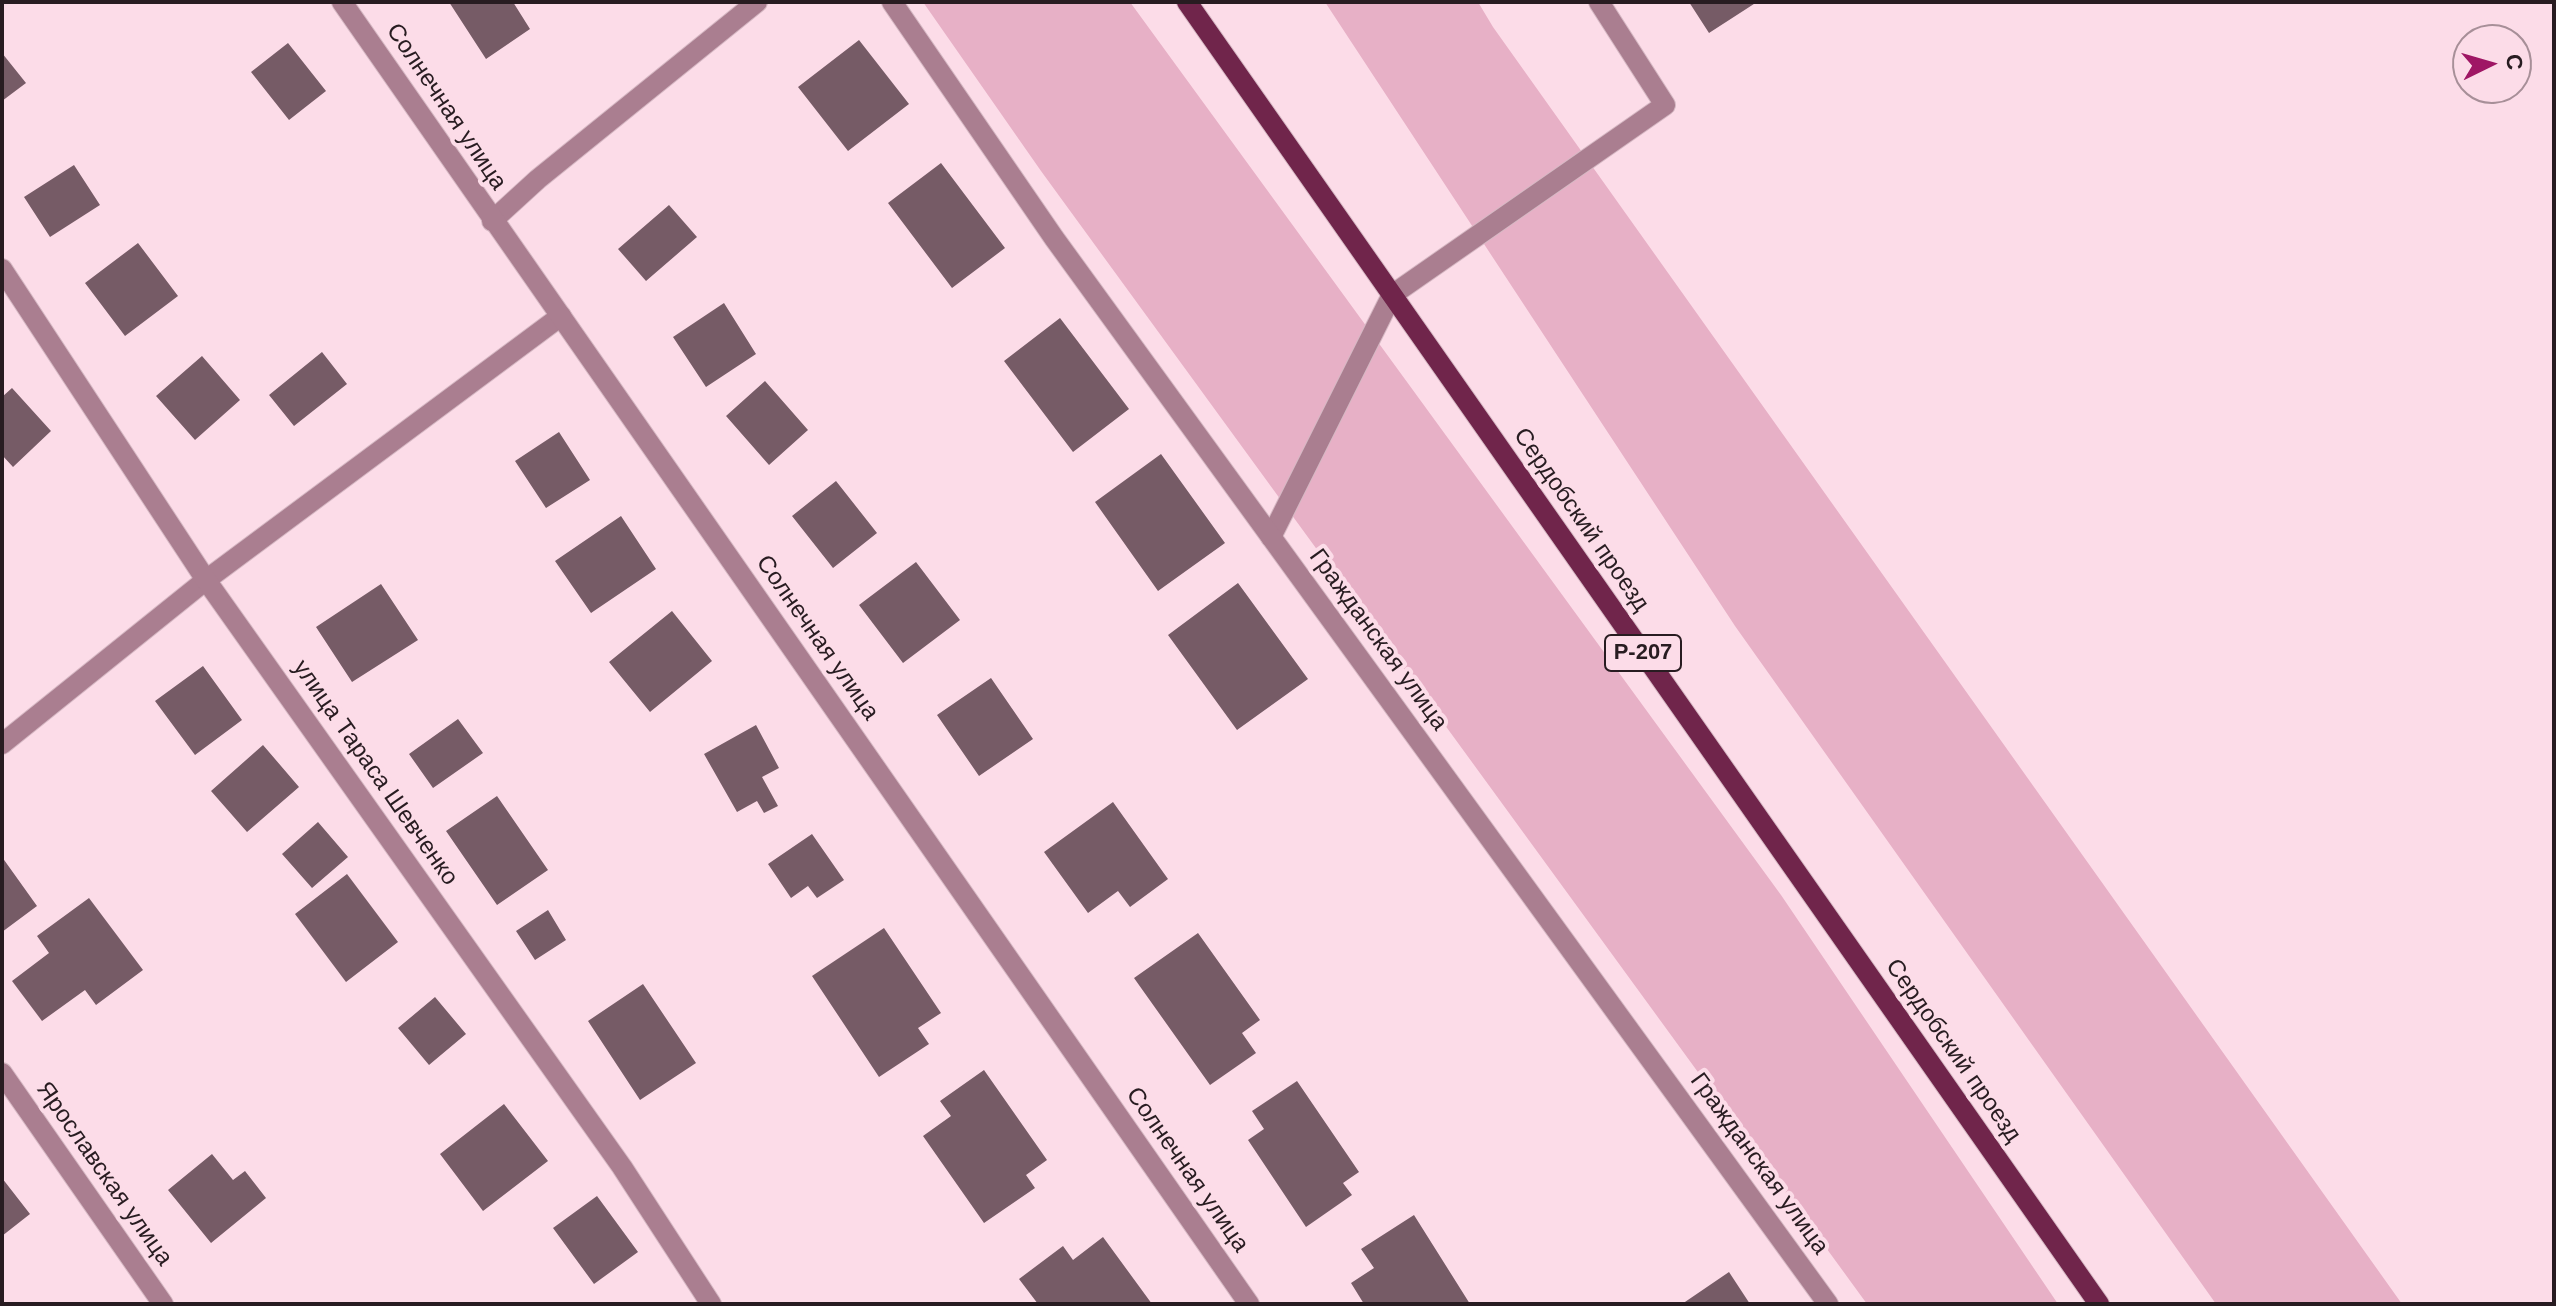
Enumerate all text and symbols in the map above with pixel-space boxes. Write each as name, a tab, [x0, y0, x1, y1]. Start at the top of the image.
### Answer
street label: Солнечная улица	[380, 18, 512, 196]
north arrow	[2452, 24, 2532, 104]
text: С	[2501, 53, 2528, 71]
street label: Сердобский проезд	[1507, 423, 1655, 617]
street label: Гражданская улица	[1303, 544, 1453, 736]
street label: Солнечная улица	[749, 550, 885, 726]
road number: Р-207	[1605, 635, 1681, 671]
street label: улица Тараса Шевченко	[286, 655, 464, 891]
street label: Сердобский проезд	[1879, 954, 2027, 1148]
street label: Гражданская улица	[1684, 1068, 1834, 1260]
street label: Ярославская улица	[30, 1077, 178, 1271]
street label: Солнечная улица	[1119, 1082, 1255, 1258]

